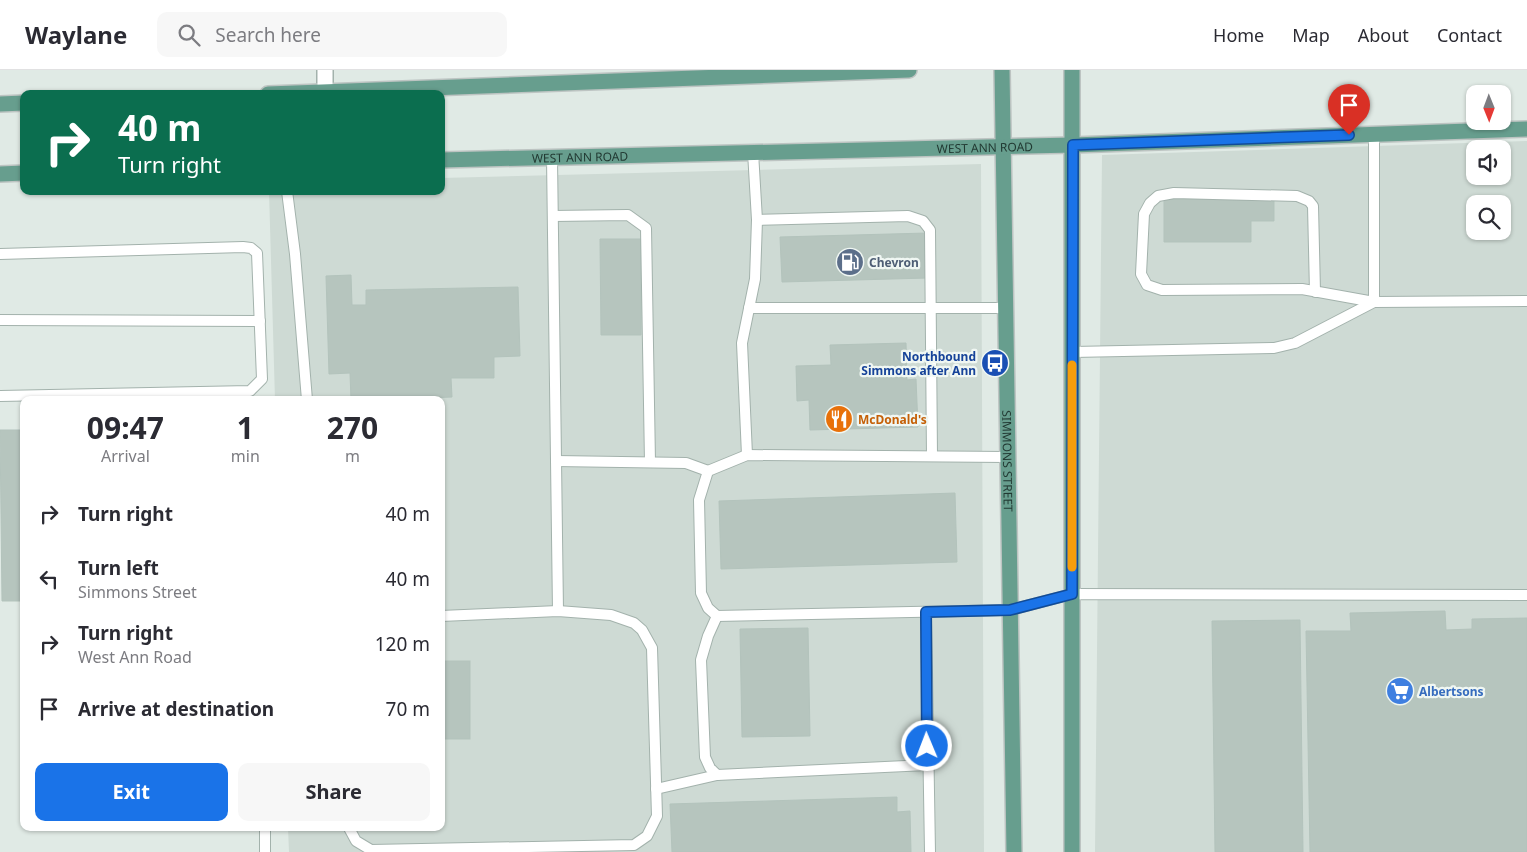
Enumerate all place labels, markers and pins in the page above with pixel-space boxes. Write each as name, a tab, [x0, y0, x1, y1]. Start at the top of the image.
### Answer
pin	[1328, 84, 1370, 135]
fuel station icon: Chevron	[835, 247, 865, 277]
place label: Chevron	[869, 254, 919, 271]
place label: Northbound Simmons after Ann	[861, 348, 976, 379]
bus stop icon: Northbound Simmons after Ann	[980, 348, 1010, 378]
restaurant icon: McDonald's	[824, 404, 854, 434]
place label: McDonald's	[858, 411, 927, 428]
supermarket icon: Albertsons	[1385, 676, 1415, 706]
place label: Albertsons	[1419, 683, 1484, 700]

